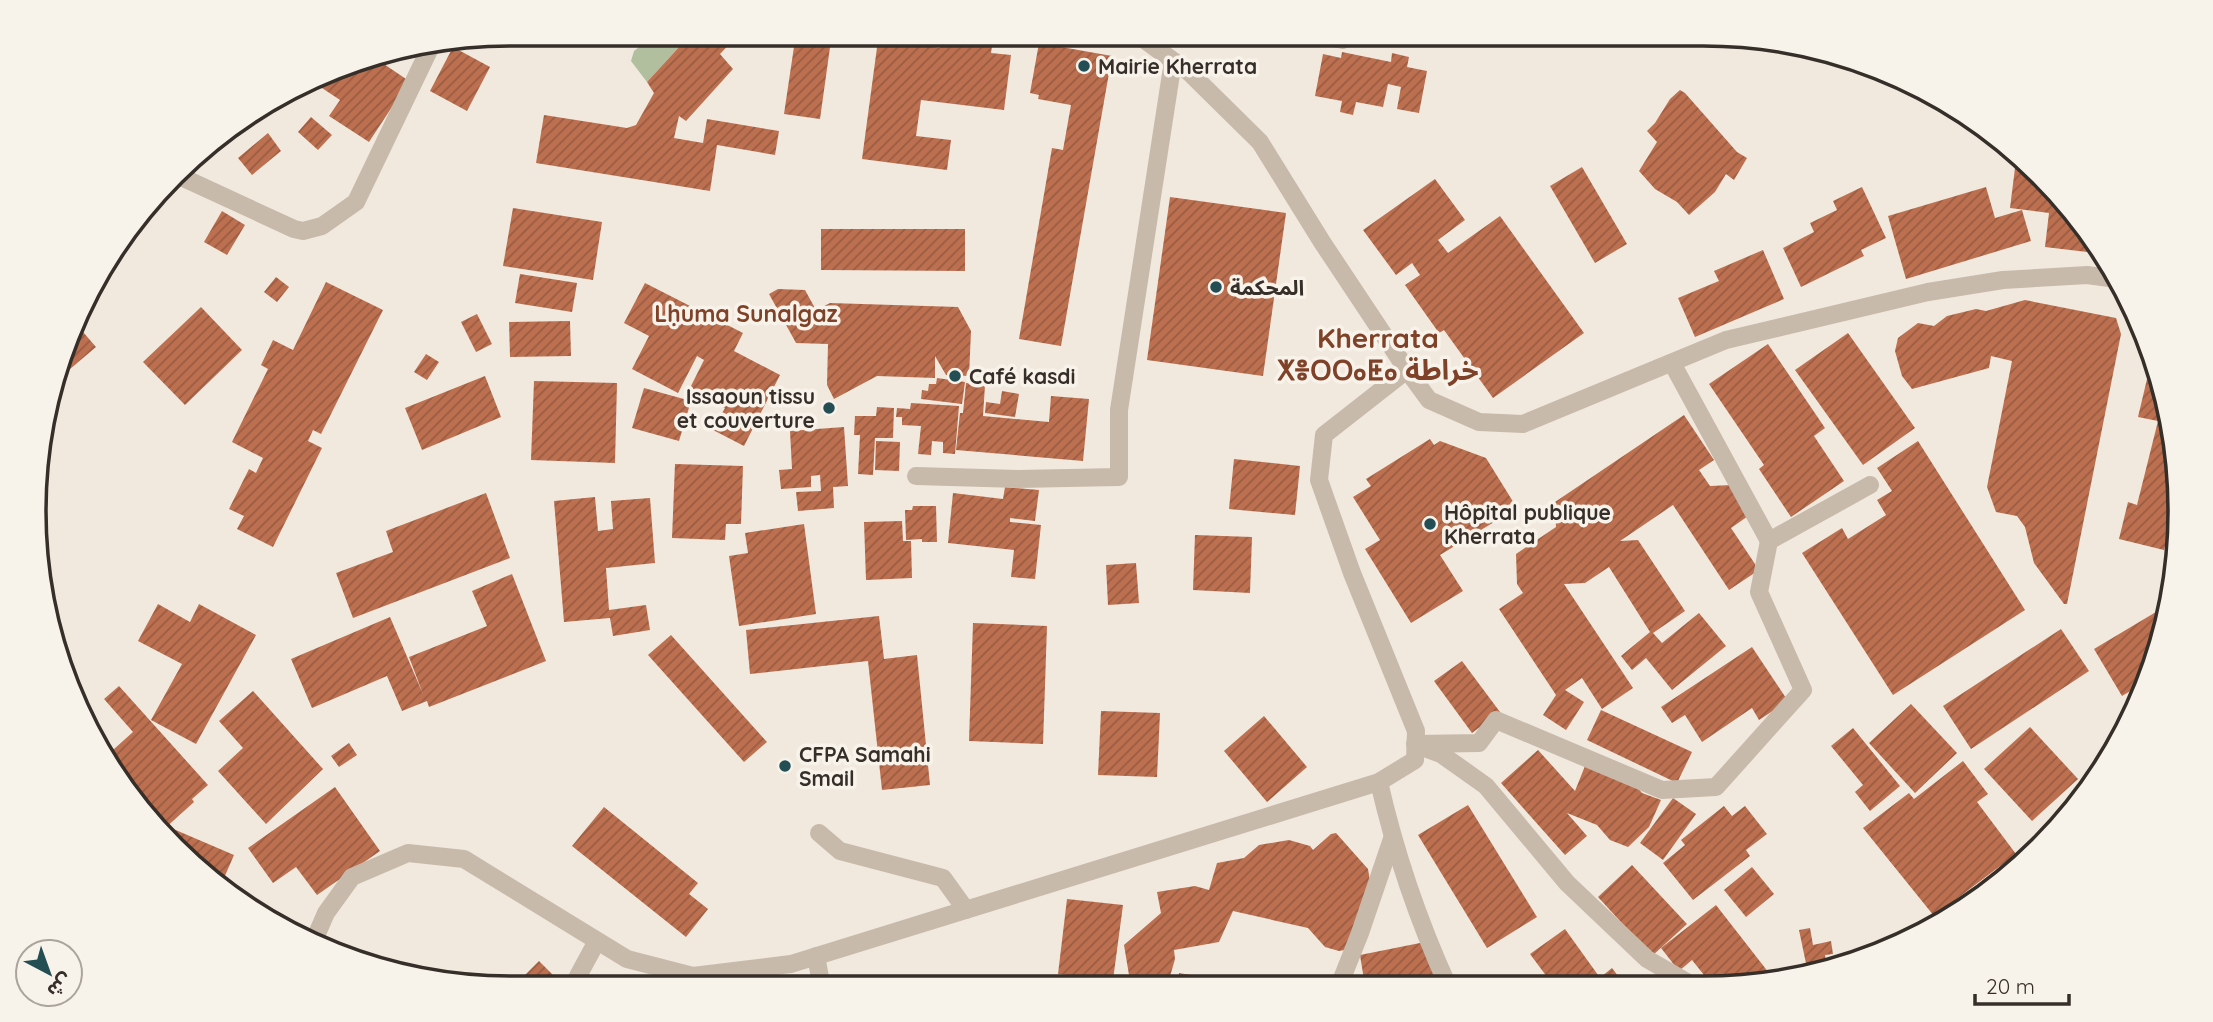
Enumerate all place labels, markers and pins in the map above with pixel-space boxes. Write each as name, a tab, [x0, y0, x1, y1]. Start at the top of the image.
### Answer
place label: Mairie Kherrata	[1098, 53, 1257, 79]
marker: Mairie Kherrata	[1076, 58, 1092, 74]
place label: المحكمة	[1230, 274, 1304, 300]
marker: المحكمة	[1208, 279, 1224, 295]
place label: Café kasdi	[969, 363, 1076, 389]
marker: Café kasdi	[947, 368, 963, 384]
place label: Issaoun tissu et couverture	[677, 383, 815, 433]
marker: Issaoun tissu et couverture	[821, 400, 837, 416]
place label: Hôpital publique Kherrata	[1444, 499, 1611, 549]
marker: Hôpital publique Kherrata	[1422, 516, 1438, 532]
place label: CFPA Samahi Smail	[799, 741, 931, 791]
marker: CFPA Samahi Smail	[777, 758, 793, 774]

